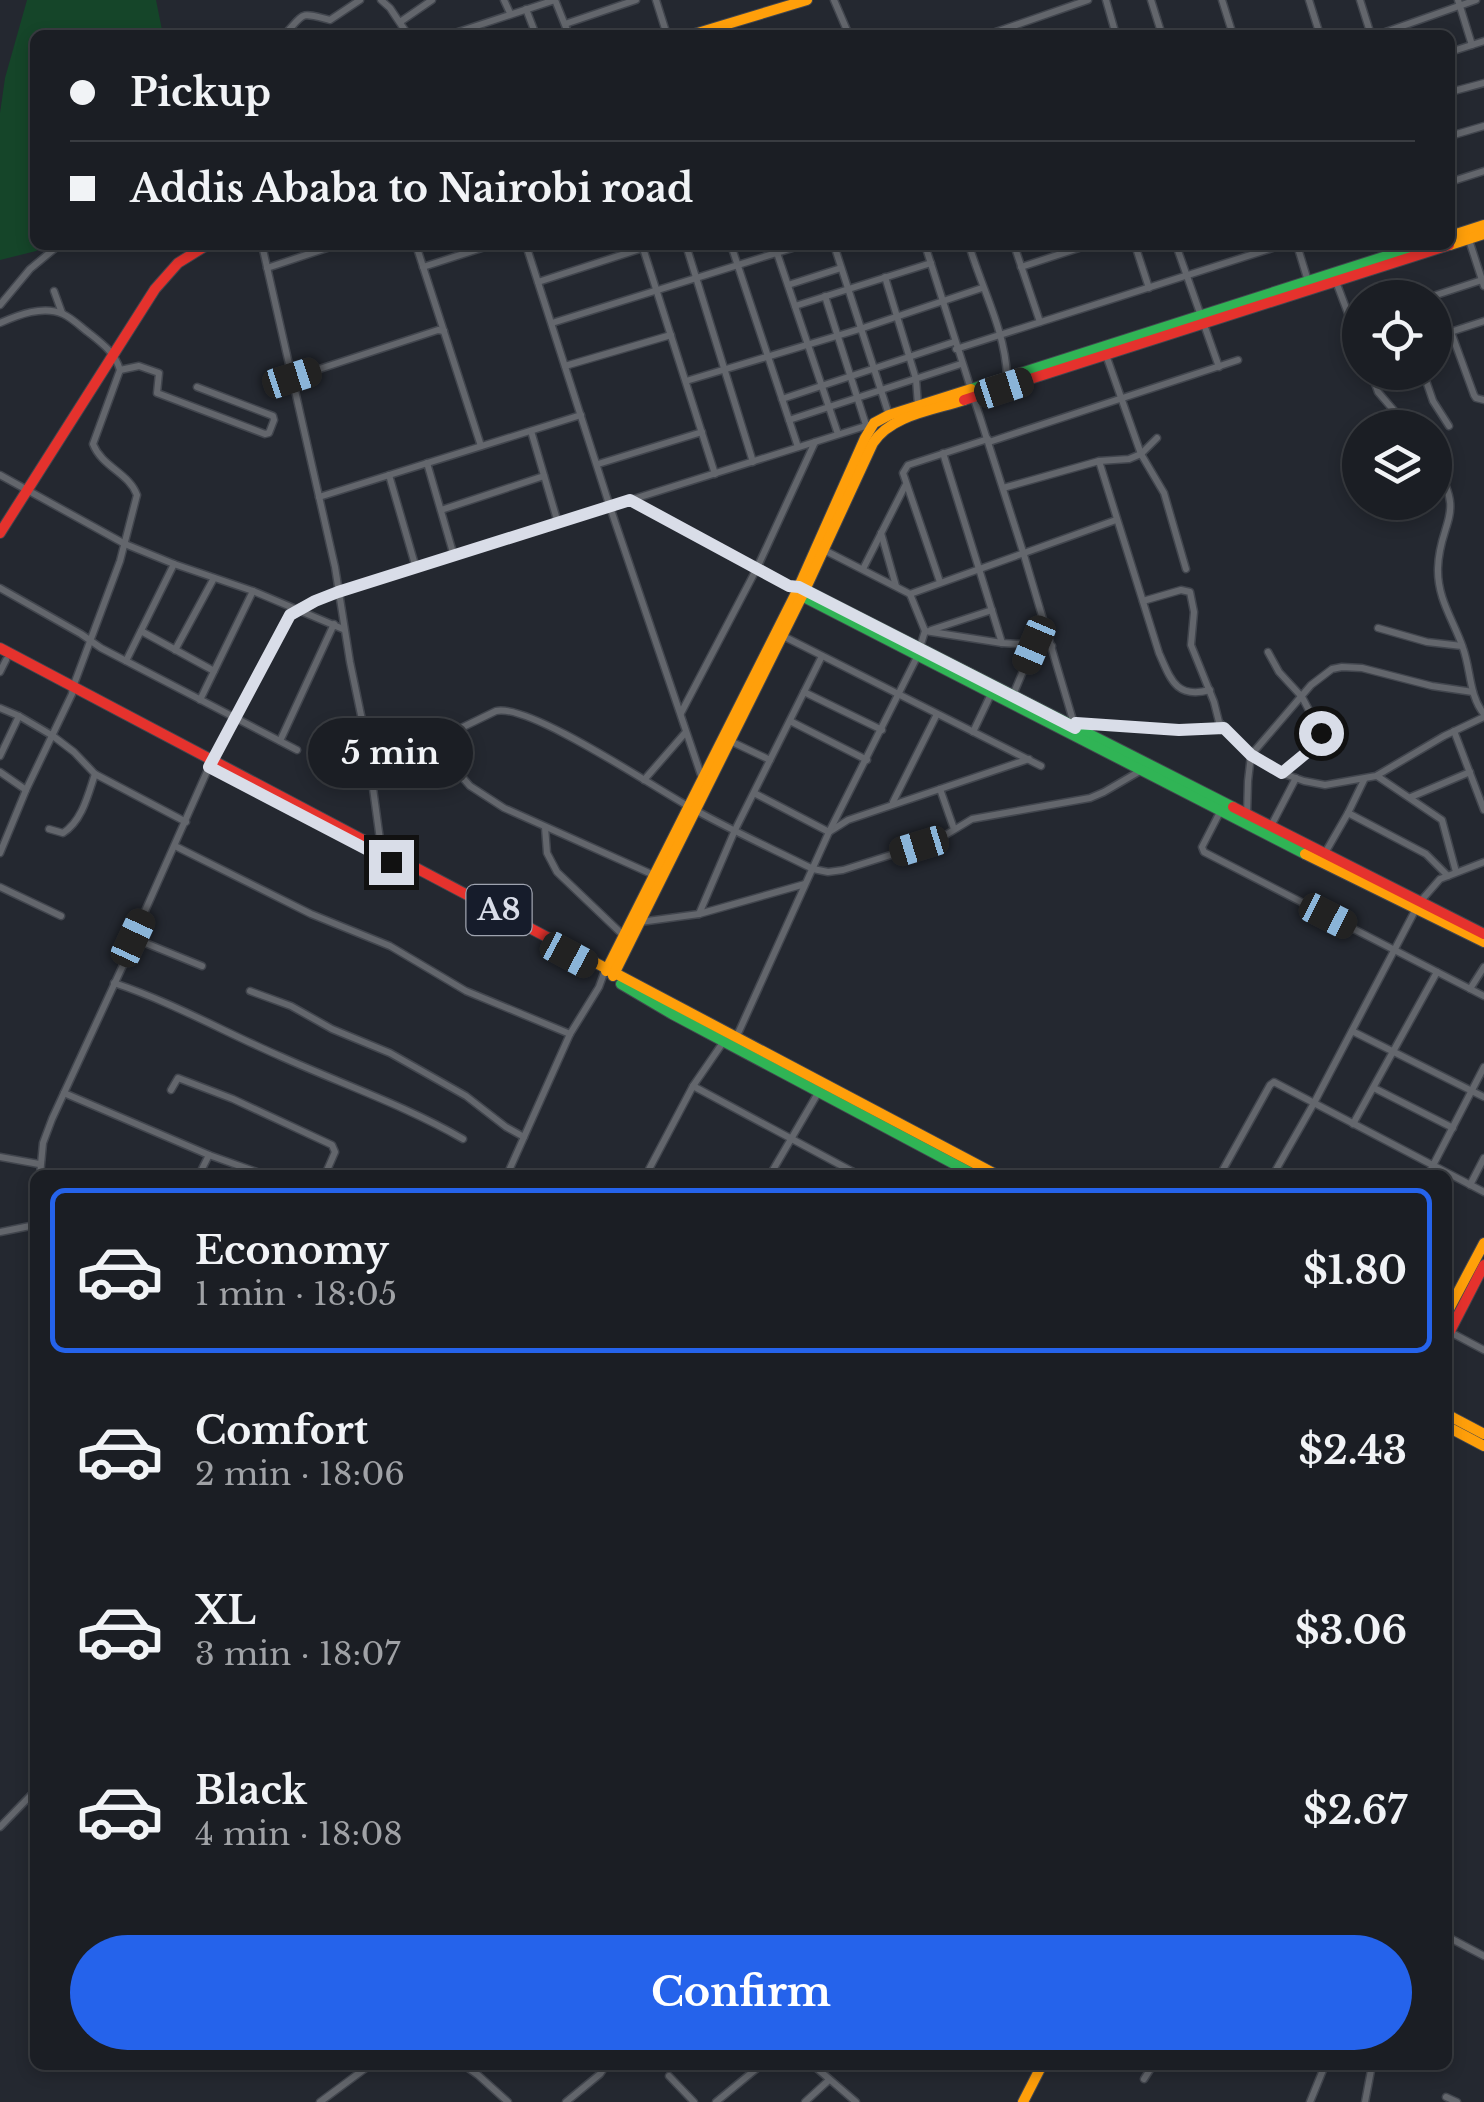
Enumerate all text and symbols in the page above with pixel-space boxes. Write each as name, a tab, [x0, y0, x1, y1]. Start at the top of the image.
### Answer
text: Pickup	[130, 69, 271, 116]
text: Addis Ababa to Nairobi road	[130, 165, 693, 212]
map controls	[1342, 280, 1452, 520]
button: locate	[1342, 280, 1452, 390]
car	[259, 354, 325, 402]
car	[971, 364, 1037, 412]
button: layers	[1342, 410, 1452, 520]
car	[1008, 612, 1060, 678]
route start	[1299, 711, 1344, 756]
callout: 5 min	[308, 717, 474, 787]
text: 5 min	[342, 733, 439, 773]
car	[886, 823, 952, 869]
route end	[369, 840, 414, 885]
road number: A8	[466, 885, 532, 935]
car	[1294, 889, 1362, 943]
car	[107, 904, 159, 972]
car	[535, 928, 603, 982]
icon: car	[75, 1226, 165, 1316]
text: Economy	[195, 1227, 389, 1274]
text: $1.80	[1303, 1247, 1407, 1294]
text: 1 min · 18:05	[195, 1274, 397, 1314]
icon: car	[75, 1406, 165, 1496]
text: Comfort	[195, 1407, 368, 1454]
text: $2.43	[1298, 1427, 1407, 1474]
text: 2 min · 18:06	[195, 1454, 405, 1494]
icon: car	[75, 1586, 165, 1676]
text: XL	[195, 1587, 256, 1634]
text: $3.06	[1295, 1607, 1407, 1654]
text: 3 min · 18:07	[195, 1634, 400, 1674]
icon: car	[75, 1766, 165, 1856]
text: Black	[195, 1767, 307, 1814]
text: $2.67	[1303, 1787, 1407, 1834]
text: 4 min · 18:08	[195, 1814, 403, 1854]
button: Confirm	[70, 1935, 1412, 2050]

